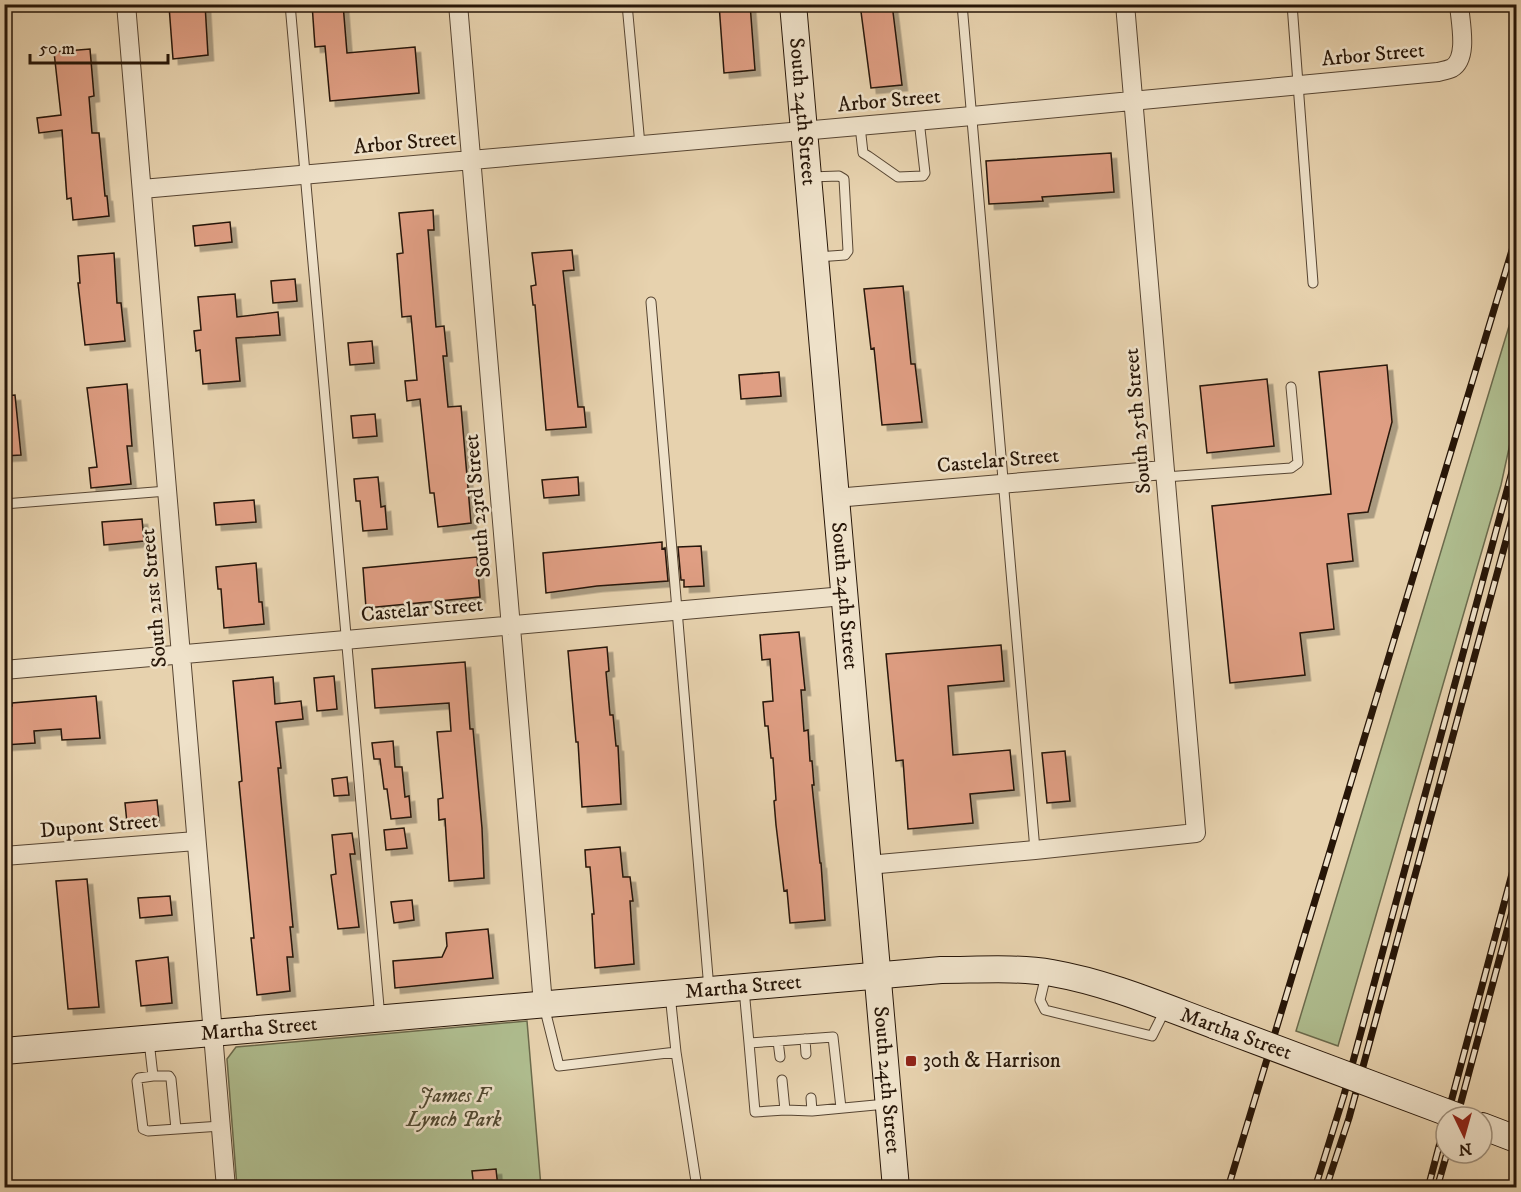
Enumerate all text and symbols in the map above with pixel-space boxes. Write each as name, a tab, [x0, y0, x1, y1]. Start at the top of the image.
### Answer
scale bar	[30, 27, 168, 65]
street label: South 24th Street	[783, 37, 822, 187]
text: 50 m	[39, 38, 75, 60]
street label: Arbor Street	[1320, 38, 1426, 72]
street label: Arbor Street	[836, 84, 942, 118]
street label: Arbor Street	[352, 126, 458, 160]
street label: South 25th Street	[1119, 347, 1157, 495]
street label: South 23rd Street	[459, 433, 497, 579]
street label: Castelar Street	[936, 443, 1060, 479]
street label: South 24th Street	[825, 521, 864, 671]
street label: South 21st Street	[135, 527, 173, 669]
street label: Castelar Street	[360, 592, 484, 628]
street label: Dupont Street	[39, 808, 159, 844]
street label: Martha Street	[684, 969, 803, 1005]
street label: Martha Street	[1177, 1002, 1296, 1066]
street label: South 24th Street	[867, 1005, 906, 1155]
street label: Martha Street	[200, 1011, 319, 1047]
place label: 30th & Harrison	[923, 1048, 1061, 1074]
marker: 30th & Harrison	[904, 1054, 918, 1068]
park label: James F Lynch Park	[405, 1083, 502, 1133]
north arrow	[1434, 1105, 1494, 1165]
text: N	[1458, 1138, 1473, 1159]

